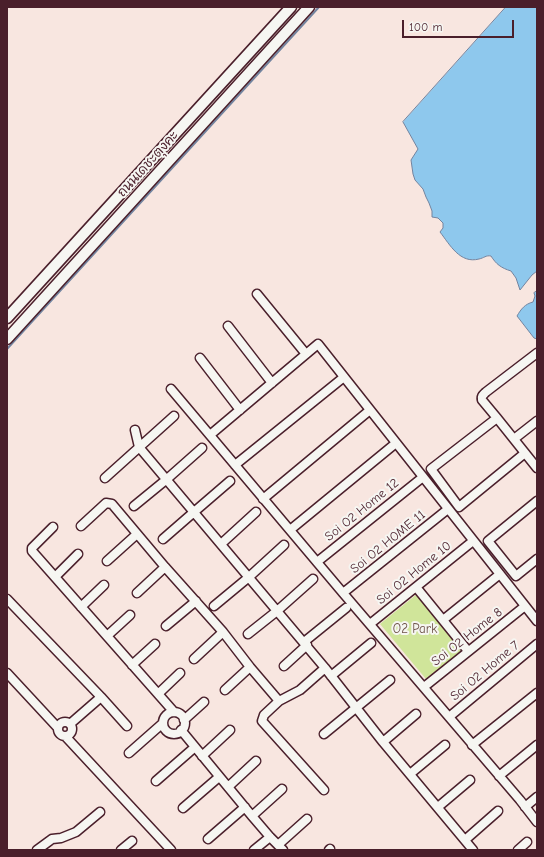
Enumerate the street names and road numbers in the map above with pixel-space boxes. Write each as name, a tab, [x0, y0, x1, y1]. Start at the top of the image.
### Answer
street label: ถนนเดชะตุงคะ	[114, 128, 182, 200]
street label: Soi O2 Home 12	[322, 475, 402, 545]
street label: Soi O2 HOME 11	[347, 507, 429, 577]
street label: Soi O2 Home 10	[373, 538, 455, 608]
street label: Soi O2 Home 8	[429, 605, 505, 669]
street label: Soi O2 Home 7	[447, 638, 523, 704]

